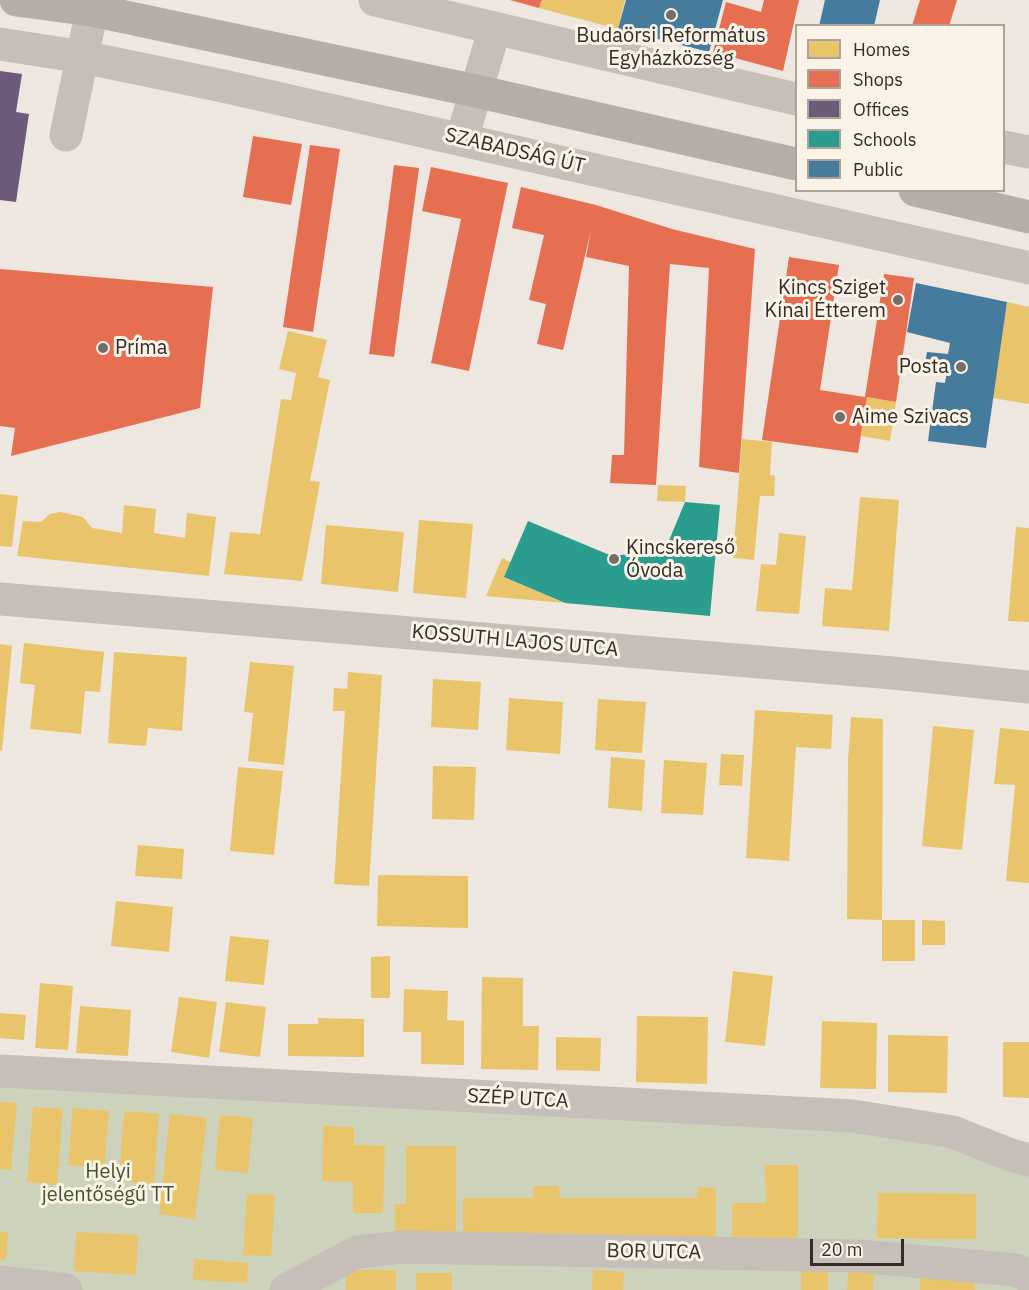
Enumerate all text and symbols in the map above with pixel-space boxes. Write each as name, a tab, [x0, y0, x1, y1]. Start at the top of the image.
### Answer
marker: Budaörsi Református Egyházközség	[664, 8, 678, 22]
place label: Budaörsi Református Egyházközség	[576, 24, 766, 71]
legend	[795, 24, 1005, 192]
text: Homes	[853, 38, 910, 61]
text: Shops	[853, 68, 903, 91]
text: Offices	[853, 98, 909, 121]
street label: SZABADSÁG ÚT	[443, 123, 587, 179]
text: Schools	[853, 128, 917, 151]
text: Public	[853, 158, 903, 181]
place label: Kincs Sziget Kínai Étterem	[764, 276, 886, 323]
marker: Kincs Sziget Kínai Étterem	[891, 293, 905, 307]
place label: Príma	[115, 336, 167, 360]
marker: Príma	[96, 341, 110, 355]
place label: Posta	[899, 355, 949, 379]
marker: Posta	[954, 360, 968, 374]
place label: Aime Szivacs	[852, 405, 969, 429]
marker: Aime Szivacs	[833, 410, 847, 424]
place label: Kincskereső Óvoda	[626, 536, 735, 583]
marker: Kincskereső Óvoda	[607, 552, 621, 566]
street label: KOSSUTH LAJOS UTCA	[411, 620, 619, 662]
street label: SZÉP UTCA	[467, 1084, 569, 1114]
park label: Helyi jelentőségű TT	[42, 1160, 174, 1207]
scale bar	[813, 1227, 908, 1265]
text: 20 m	[821, 1238, 863, 1261]
street label: BOR UTCA	[607, 1239, 701, 1265]

